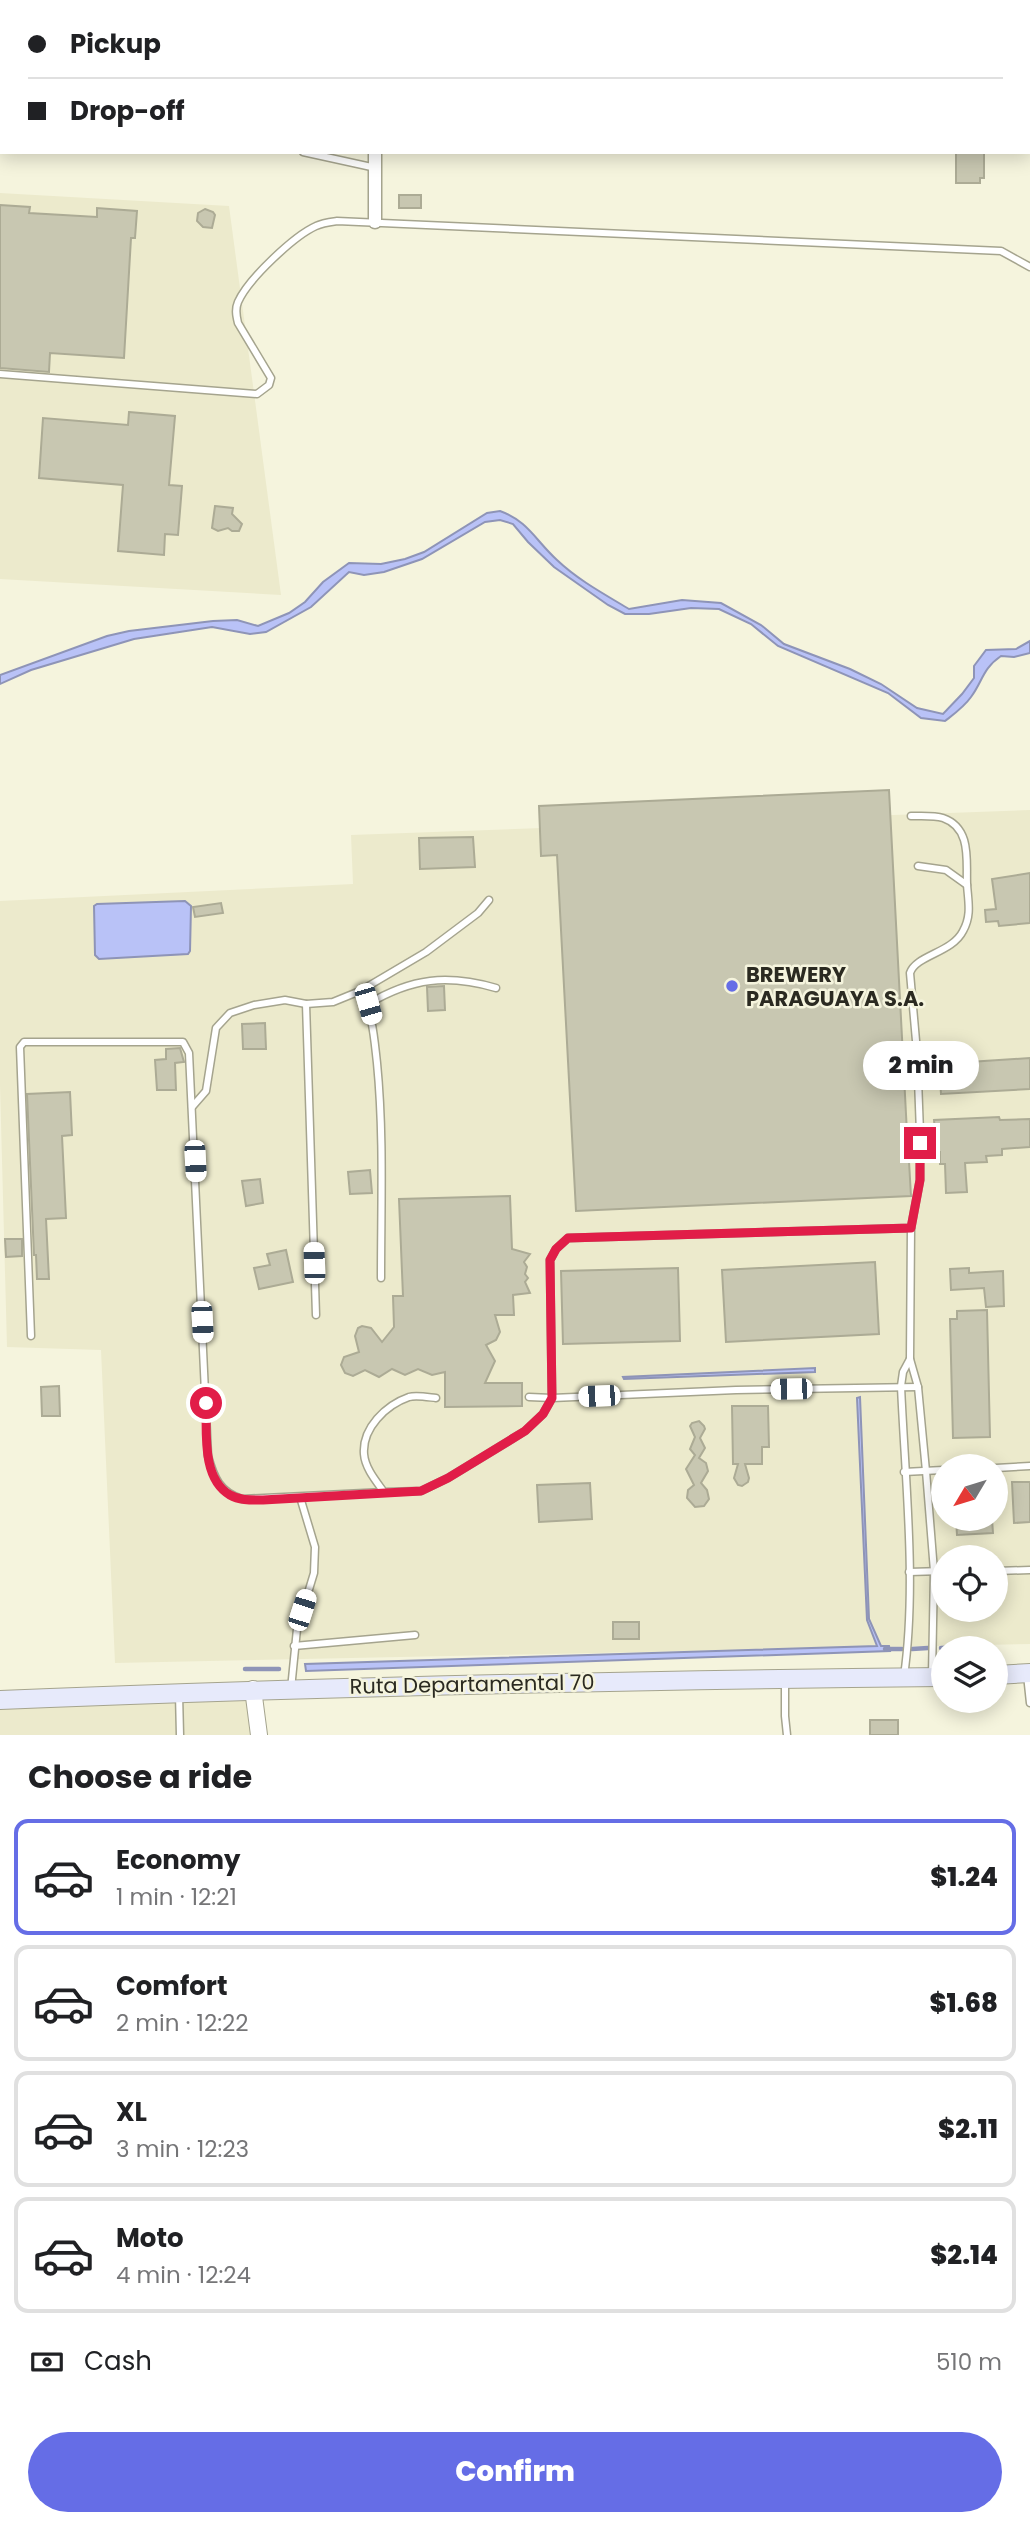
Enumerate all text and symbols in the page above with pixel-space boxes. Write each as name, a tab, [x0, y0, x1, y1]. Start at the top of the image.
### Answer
text: Pickup	[70, 26, 161, 62]
text: Drop-off	[70, 93, 185, 129]
place label: BREWERY PARAGUAYA S.A.	[746, 960, 924, 1013]
marker: BREWERY PARAGUAYA S.A.	[724, 978, 740, 994]
car	[353, 981, 384, 1027]
callout: 2 min	[862, 1042, 978, 1090]
text: 2 min	[889, 1049, 953, 1081]
route end	[904, 1127, 936, 1159]
car	[184, 1139, 207, 1183]
car	[303, 1242, 326, 1284]
car	[191, 1300, 214, 1344]
car	[770, 1378, 813, 1400]
car	[578, 1385, 621, 1407]
route start	[190, 1387, 222, 1419]
north arrow	[931, 1454, 1008, 1531]
map controls	[931, 1454, 1008, 1713]
button: locate	[931, 1545, 1008, 1622]
car	[286, 1587, 319, 1633]
button: layers	[931, 1636, 1008, 1713]
street label: Ruta Departamental 70	[349, 1667, 595, 1701]
text: Choose a ride	[28, 1754, 252, 1799]
text: Economy	[116, 1842, 240, 1878]
icon: car	[32, 1846, 95, 1909]
text: $1.24	[930, 1859, 998, 1895]
text: 1 min · 12:21	[116, 1881, 237, 1913]
text: Comfort	[116, 1968, 228, 2004]
icon: car	[32, 1972, 95, 2035]
text: $1.68	[929, 1985, 998, 2021]
text: 2 min · 12:22	[116, 2007, 249, 2039]
text: XL	[116, 2094, 147, 2130]
icon: car	[32, 2098, 95, 2161]
text: $2.11	[938, 2111, 998, 2147]
text: 3 min · 12:23	[116, 2133, 249, 2165]
text: Moto	[116, 2220, 184, 2256]
icon: car	[32, 2224, 95, 2287]
text: $2.14	[930, 2237, 998, 2273]
text: 4 min · 12:24	[116, 2259, 251, 2291]
icon: cash	[28, 2343, 66, 2381]
text: Cash	[84, 2343, 152, 2379]
text: 510 m	[936, 2346, 1002, 2378]
button: Confirm	[28, 2432, 1002, 2512]

